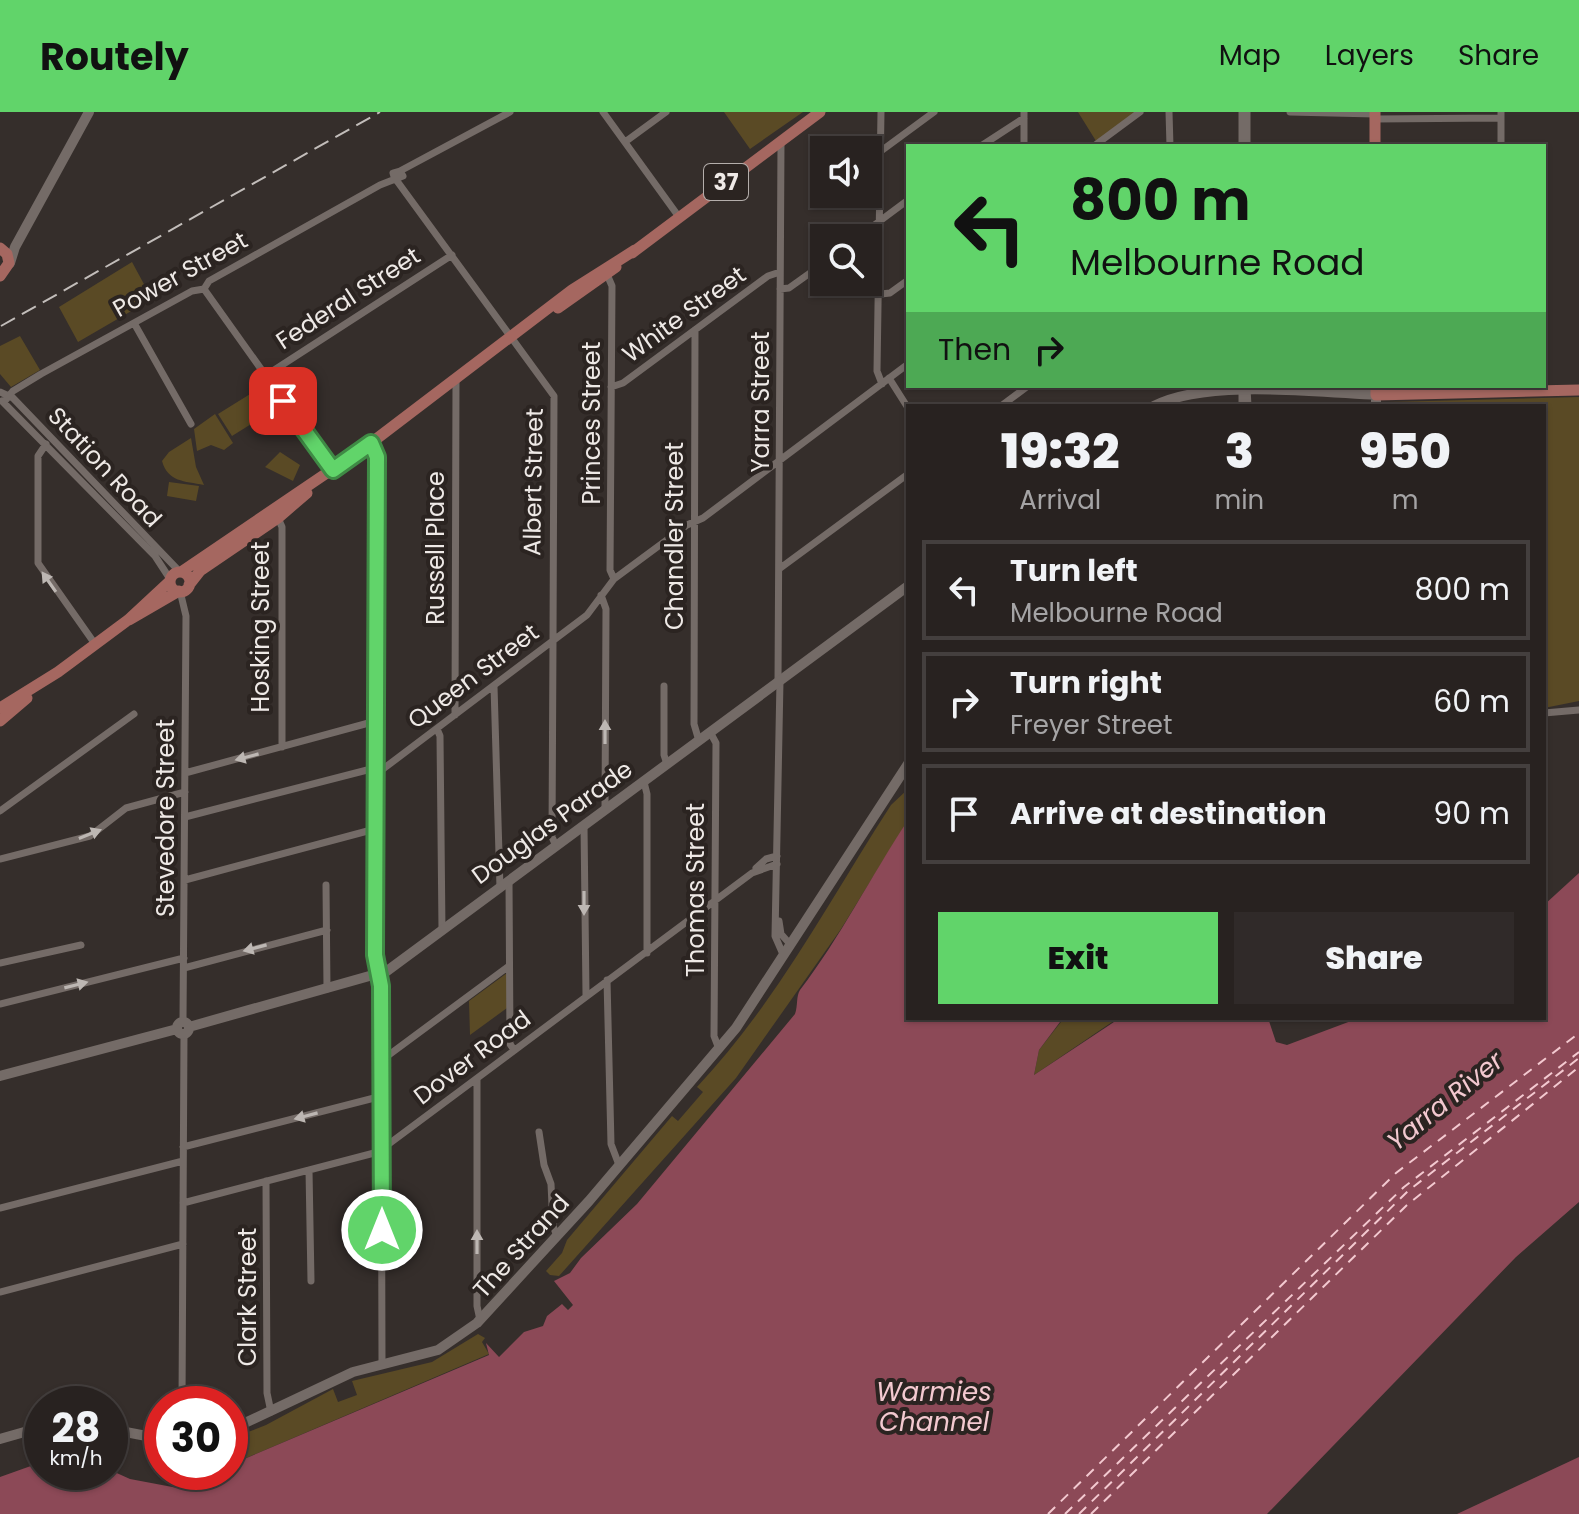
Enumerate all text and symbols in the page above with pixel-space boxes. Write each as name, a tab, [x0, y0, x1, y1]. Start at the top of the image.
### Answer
text: Routely	[40, 30, 189, 83]
text: Map	[1219, 36, 1281, 75]
text: Layers	[1325, 36, 1414, 75]
text: Share	[1458, 36, 1539, 75]
map controls	[810, 136, 882, 296]
button: sound	[810, 136, 882, 208]
text: 800 m	[1070, 161, 1251, 240]
road number: 37	[704, 164, 748, 200]
icon: left	[938, 176, 1042, 280]
street label: Power Street	[107, 223, 253, 325]
button: search	[810, 224, 882, 296]
text: Melbourne Road	[1070, 237, 1365, 288]
street label: Federal Street	[269, 239, 427, 357]
street label: White Street	[616, 258, 752, 370]
text: Then	[938, 328, 1011, 371]
icon: right	[1027, 328, 1071, 372]
street label: Yarra Street	[744, 331, 777, 473]
street label: Princes Street	[575, 342, 608, 504]
pin	[249, 367, 317, 435]
icon: arrive	[261, 379, 305, 423]
street label: Station Road	[41, 400, 169, 534]
street label: Albert Street	[515, 408, 551, 556]
text: 19:32	[1001, 418, 1120, 485]
text: 3	[1225, 418, 1254, 485]
text: 950	[1359, 418, 1451, 485]
street label: Chandler Street	[658, 442, 691, 630]
street label: Russell Place	[419, 471, 452, 625]
text: Arrival	[1019, 482, 1101, 518]
text: min	[1214, 482, 1264, 518]
text: m	[1392, 482, 1419, 518]
street label: Hosking Street	[244, 541, 277, 713]
text: Turn left	[1010, 549, 1138, 592]
icon: left	[942, 568, 986, 612]
text: 800 m	[1414, 568, 1510, 611]
one-way arrow	[42, 571, 57, 592]
text: Melbourne Road	[1010, 595, 1223, 631]
street label: Queen Street	[401, 616, 545, 736]
text: Turn right	[1010, 661, 1162, 704]
icon: right	[942, 680, 986, 724]
text: 60 m	[1433, 680, 1510, 723]
text: Freyer Street	[1010, 707, 1172, 743]
street label: Stevedore Street	[149, 719, 182, 917]
one-way arrow	[599, 719, 611, 744]
one-way arrow	[234, 751, 259, 763]
street label: Douglas Parade	[465, 752, 639, 892]
icon: arrive	[942, 792, 986, 836]
text: Arrive at destination	[1010, 792, 1327, 835]
text: 90 m	[1433, 792, 1510, 835]
street label: Thomas Street	[679, 803, 712, 977]
one-way arrow	[79, 827, 103, 840]
one-way arrow	[578, 891, 590, 916]
button: Exit	[938, 912, 1218, 1004]
button: Share	[1234, 912, 1514, 1004]
one-way arrow	[243, 943, 268, 955]
one-way arrow	[63, 979, 88, 991]
street label: Dover Road	[407, 1002, 537, 1112]
water label: Yarra River	[1379, 1042, 1512, 1159]
one-way arrow	[294, 1110, 318, 1123]
street label: The Strand	[466, 1187, 576, 1305]
position arrow	[340, 1188, 424, 1272]
street label: Clark Street	[231, 1228, 264, 1366]
one-way arrow	[471, 1229, 483, 1254]
water label: Warmies Channel	[876, 1374, 992, 1440]
speed limit sign: 30	[144, 1386, 248, 1490]
text: 28	[52, 1400, 100, 1456]
text: km/h	[49, 1444, 103, 1472]

